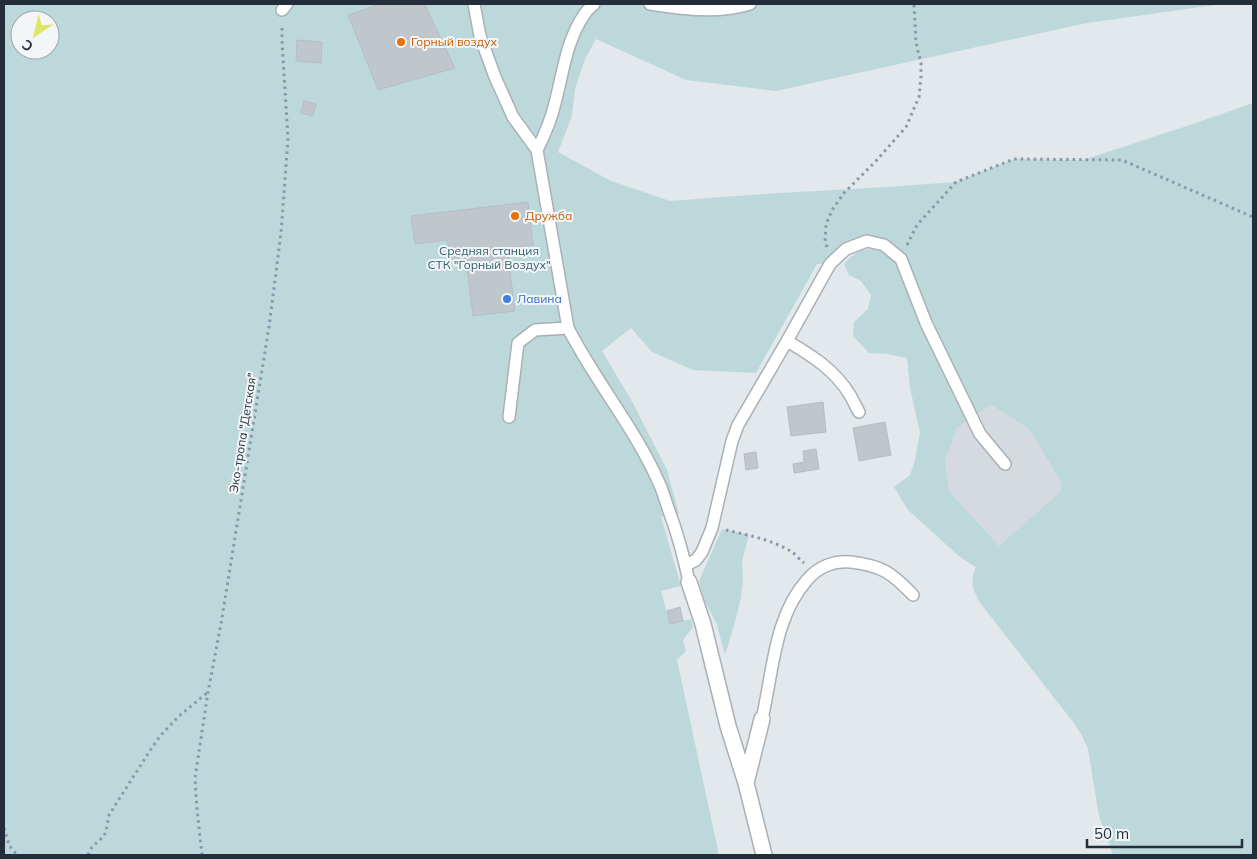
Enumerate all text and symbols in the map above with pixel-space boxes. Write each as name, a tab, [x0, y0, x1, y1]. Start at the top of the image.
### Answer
north arrow	[10, 10, 60, 60]
place label: Горный воздух	[411, 34, 497, 49]
text: С	[18, 36, 37, 56]
marker: Горный воздух	[395, 36, 407, 48]
place label: Дружба	[525, 208, 572, 223]
marker: Дружба	[509, 210, 521, 222]
park label: Средняя станция СТК "Горный Воздух"	[427, 243, 551, 272]
place label: Лавина	[517, 291, 562, 306]
marker: Лавина	[501, 293, 513, 305]
street label: Эко-тропа "Детская"	[226, 372, 259, 494]
scale bar	[1087, 816, 1242, 848]
text: 50 m	[1094, 824, 1129, 843]

